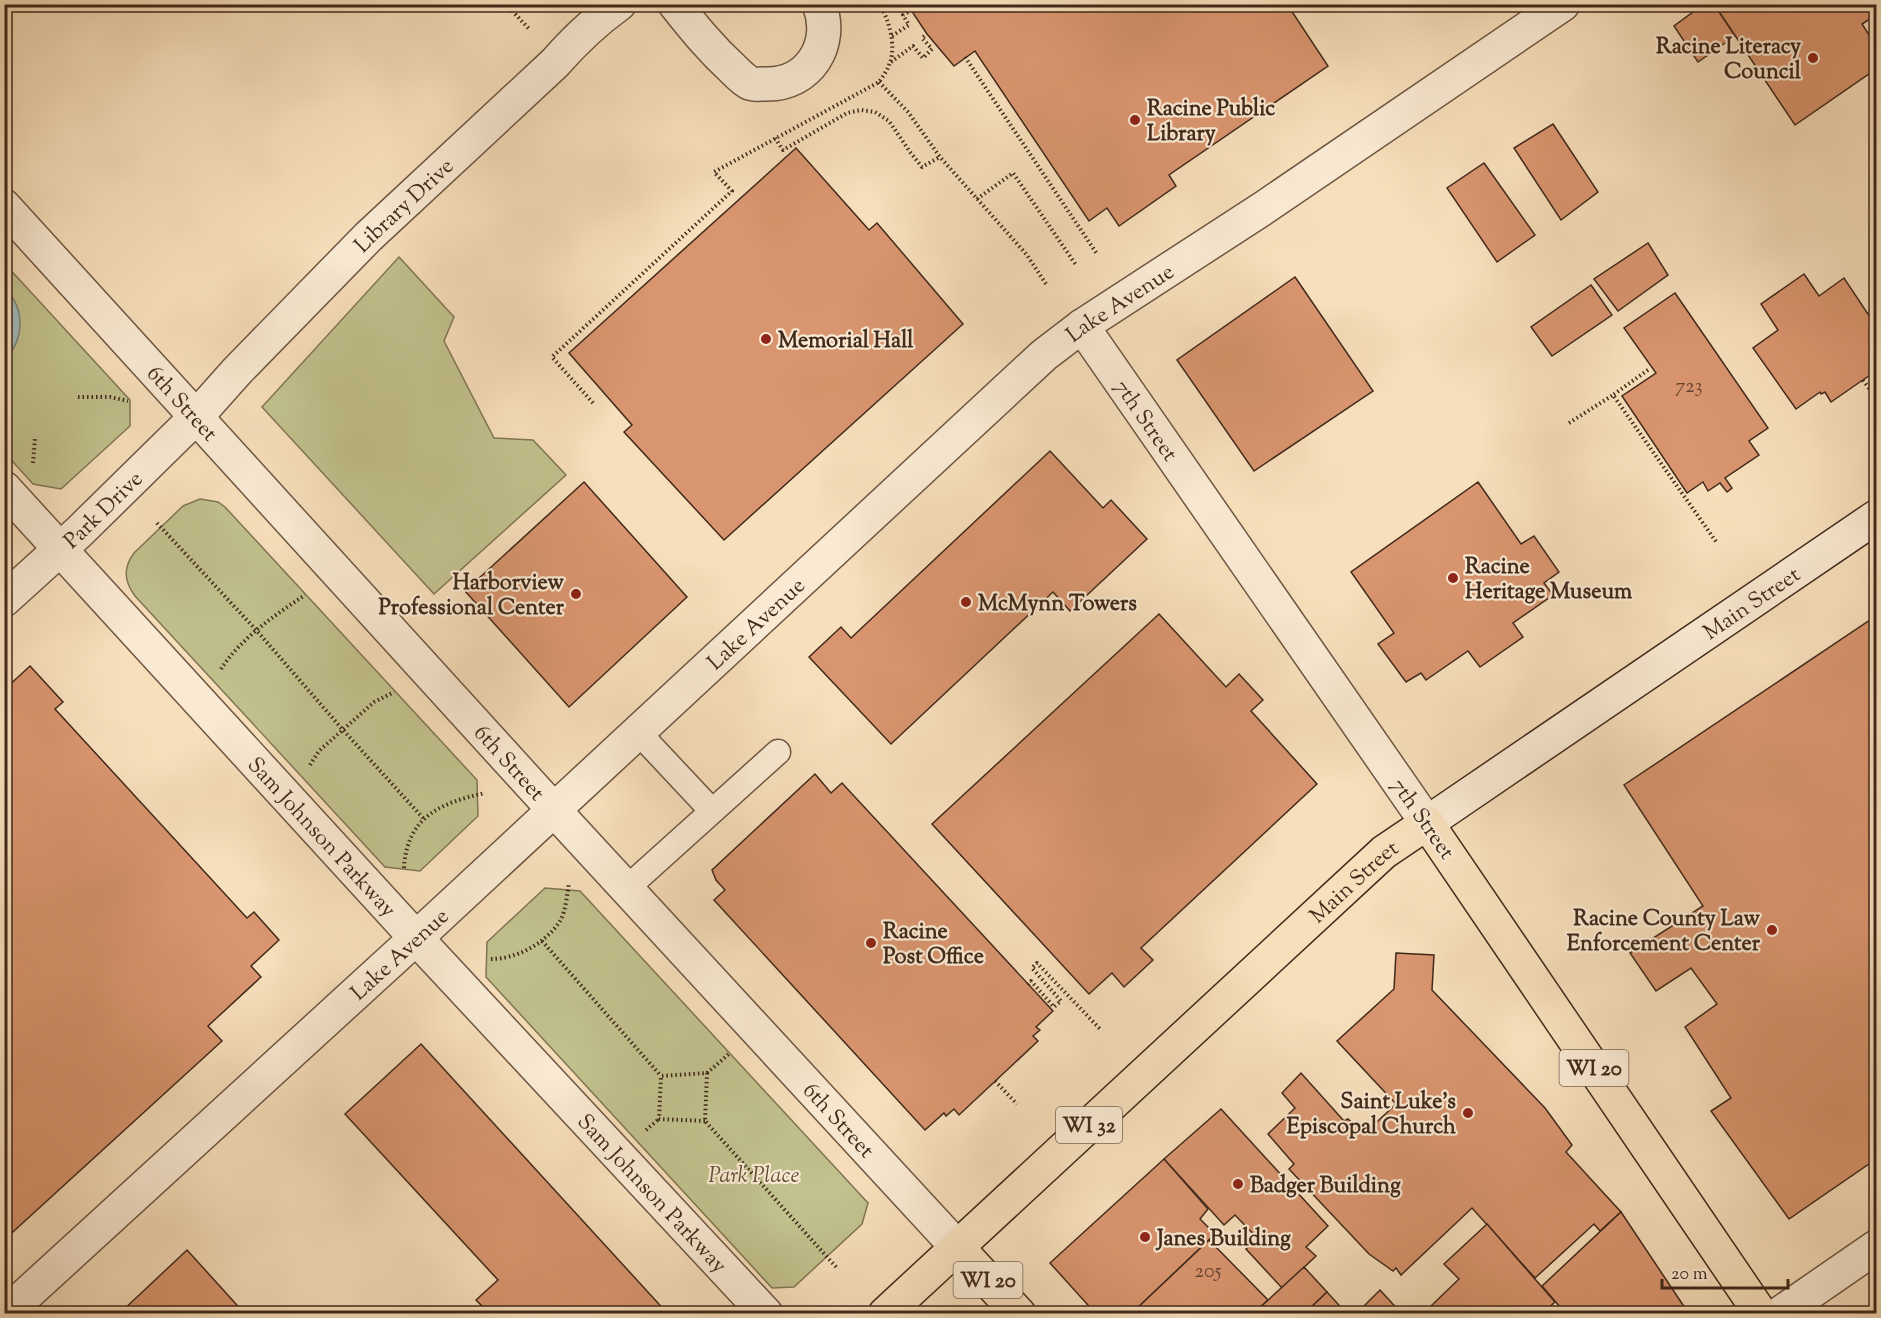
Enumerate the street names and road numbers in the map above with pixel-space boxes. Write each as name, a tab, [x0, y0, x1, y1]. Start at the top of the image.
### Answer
street label: Library Drive	[348, 152, 462, 261]
street label: Lake Avenue	[1060, 257, 1181, 352]
street label: 6th Street	[138, 360, 224, 450]
street label: 7th Street	[1105, 374, 1184, 469]
street label: Park Drive	[58, 465, 151, 558]
street label: Main Street	[1698, 560, 1808, 649]
street label: Lake Avenue	[701, 571, 813, 679]
street label: 6th Street	[465, 719, 551, 810]
street label: Sam Johnson Parkway	[239, 751, 403, 926]
street label: 7th Street	[1382, 772, 1462, 867]
street label: Main Street	[1304, 833, 1406, 932]
street label: Lake Avenue	[345, 902, 457, 1009]
road number: WI 20	[1560, 1050, 1628, 1086]
street label: 6th Street	[794, 1077, 881, 1167]
road number: WI 32	[1056, 1107, 1122, 1143]
street label: Sam Johnson Parkway	[568, 1108, 733, 1282]
road number: WI 20	[954, 1262, 1022, 1298]

